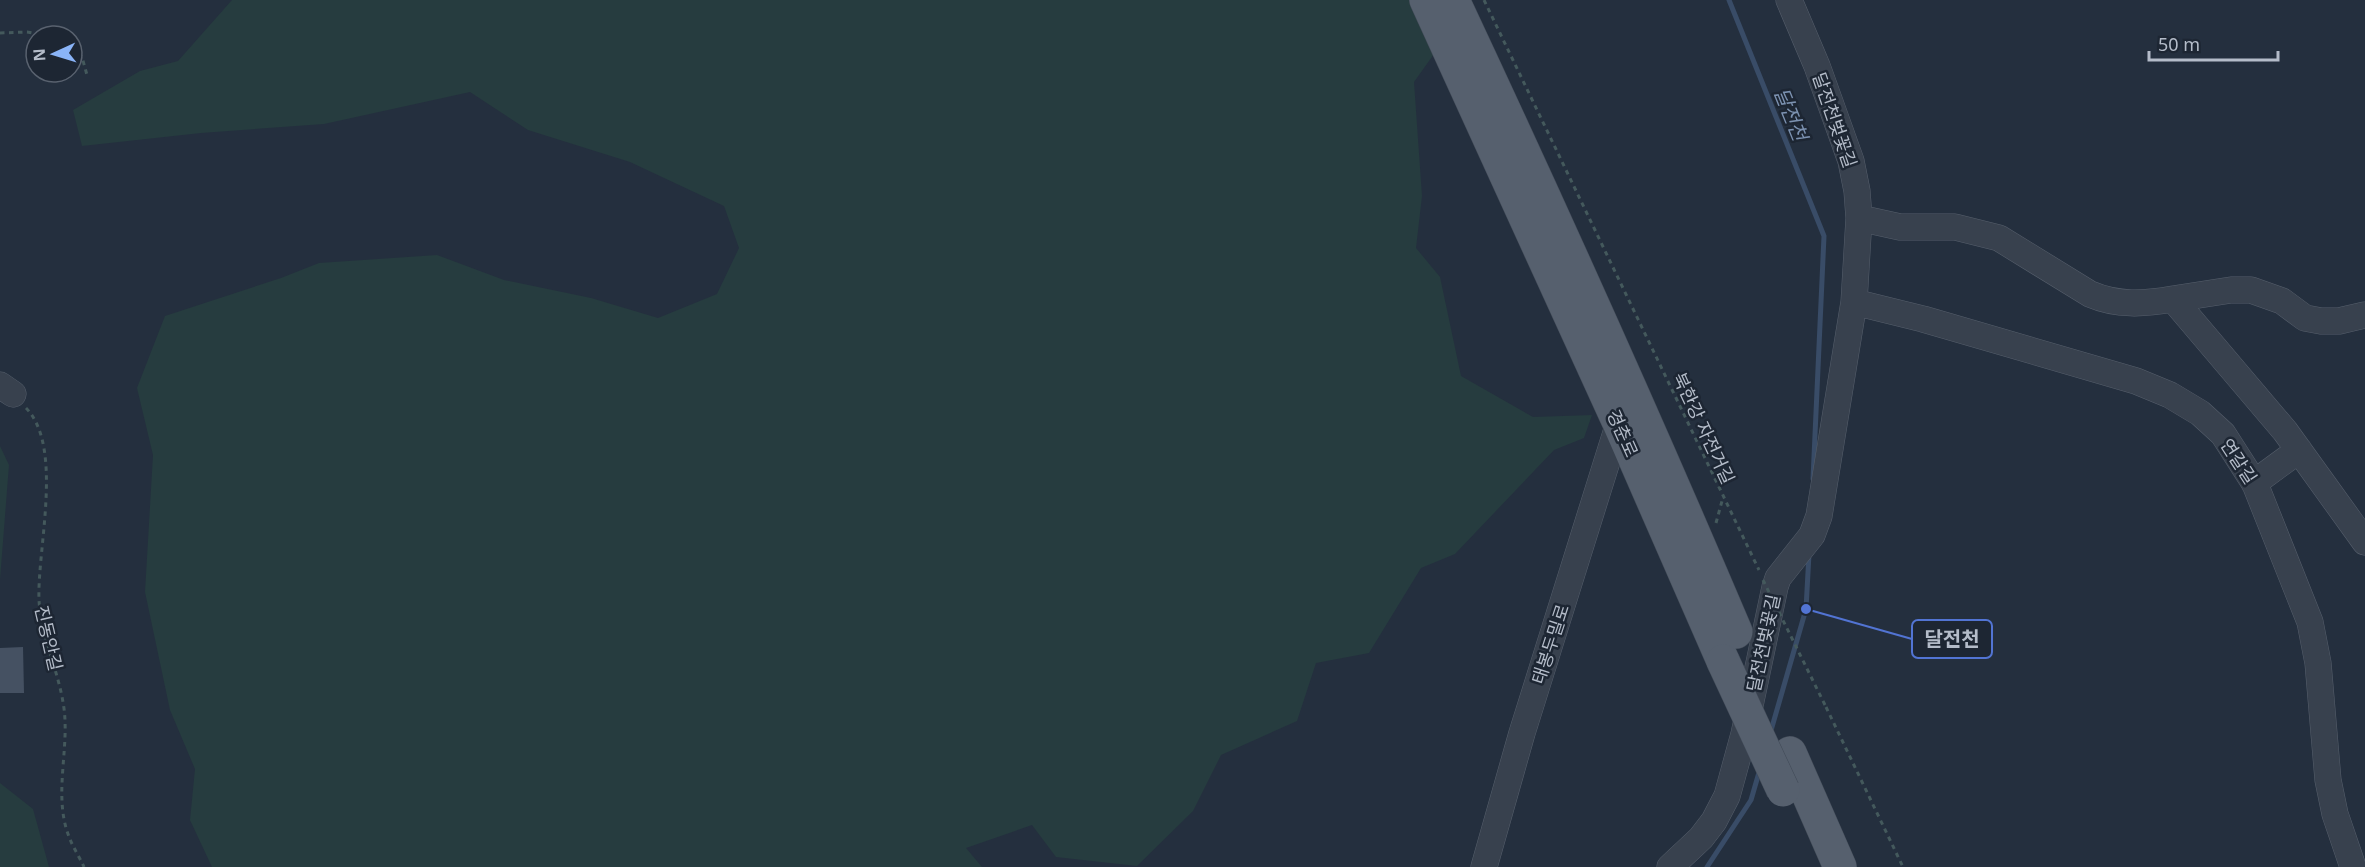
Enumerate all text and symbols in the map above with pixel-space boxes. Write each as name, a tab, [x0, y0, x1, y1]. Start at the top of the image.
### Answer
north arrow	[24, 24, 84, 84]
scale bar	[2149, 24, 2278, 62]
text: 50 m	[2158, 32, 2200, 56]
text: N	[28, 48, 50, 62]
street label: 달전천벚꽃길	[1807, 69, 1863, 171]
water label: 달전천	[1768, 83, 1815, 147]
street label: 북한강 자전거길	[1668, 368, 1740, 488]
street label: 경춘로	[1602, 405, 1644, 461]
street label: 연갈길	[2215, 434, 2263, 488]
street label: 달전천벚꽃길	[1741, 592, 1785, 694]
street label: 태봉두밀로	[1526, 601, 1574, 687]
street label: 진동안길	[30, 603, 68, 673]
callout: 달전천	[1912, 620, 1992, 658]
text: 달전천	[1924, 625, 1980, 652]

